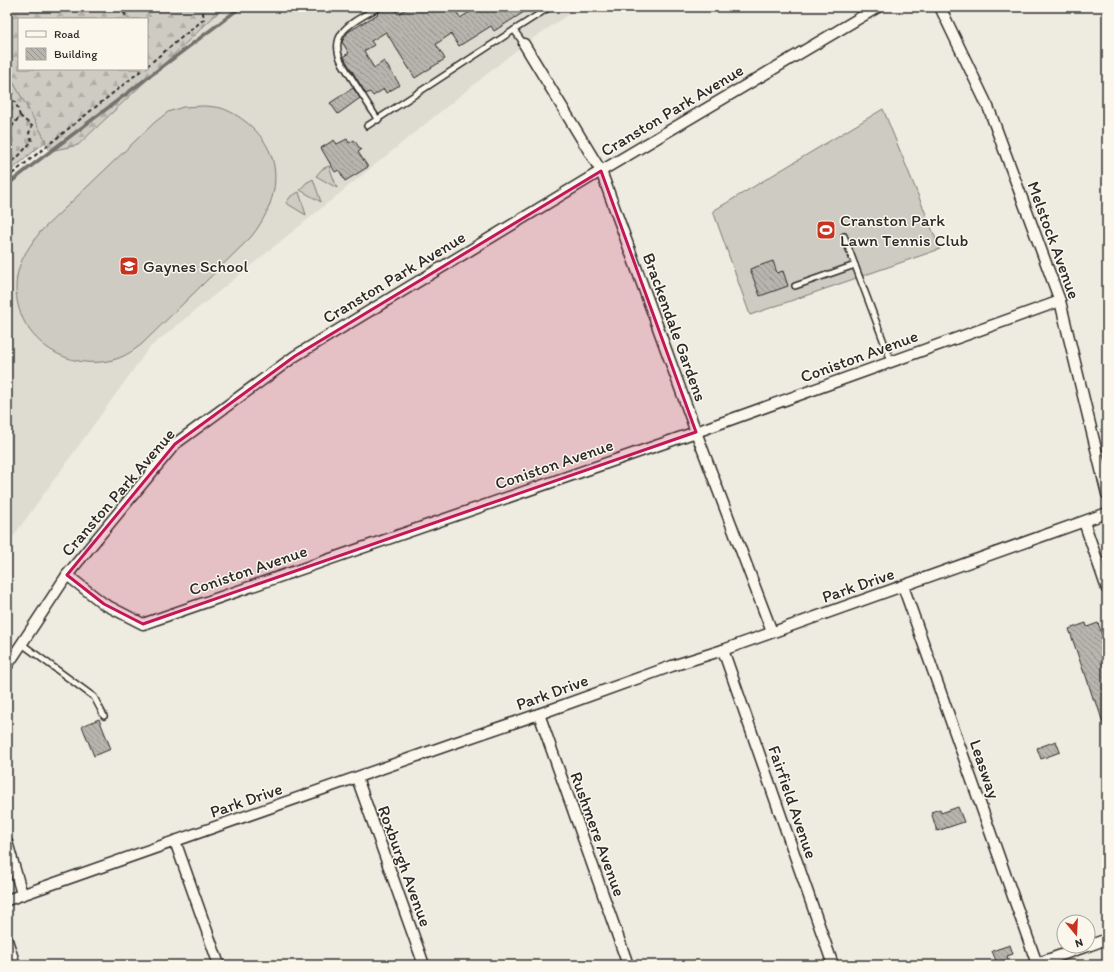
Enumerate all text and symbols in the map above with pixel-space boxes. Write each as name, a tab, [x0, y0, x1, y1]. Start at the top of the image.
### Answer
legend	[18, 18, 148, 70]
text: Road	[54, 27, 80, 41]
text: Building	[54, 47, 98, 61]
street label: Cranston Park Avenue	[597, 59, 747, 161]
street label: Melstock Avenue	[1024, 179, 1084, 301]
place label: Cranston Park Lawn Tennis Club	[840, 210, 969, 250]
sports icon: Cranston Park Lawn Tennis Club	[815, 219, 837, 241]
street label: Cranston Park Avenue	[319, 226, 469, 328]
street label: Brackendale Gardens	[639, 250, 711, 404]
school or university icon: Gaynes School	[118, 255, 140, 277]
place label: Gaynes School	[143, 256, 249, 276]
street label: Coniston Avenue	[798, 325, 920, 387]
street label: Cranston Park Avenue	[57, 424, 179, 560]
street label: Coniston Avenue	[492, 434, 616, 494]
street label: Coniston Avenue	[186, 540, 310, 600]
street label: Park Drive	[819, 563, 897, 607]
street label: Park Drive	[513, 670, 591, 714]
street label: Leasway	[966, 737, 1004, 801]
street label: Fairfield Avenue	[764, 743, 822, 861]
street label: Rushmere Avenue	[566, 769, 630, 899]
street label: Park Drive	[207, 778, 285, 822]
street label: Roxburgh Avenue	[374, 803, 436, 929]
north arrow	[1056, 914, 1096, 954]
text: N	[1073, 936, 1084, 950]

